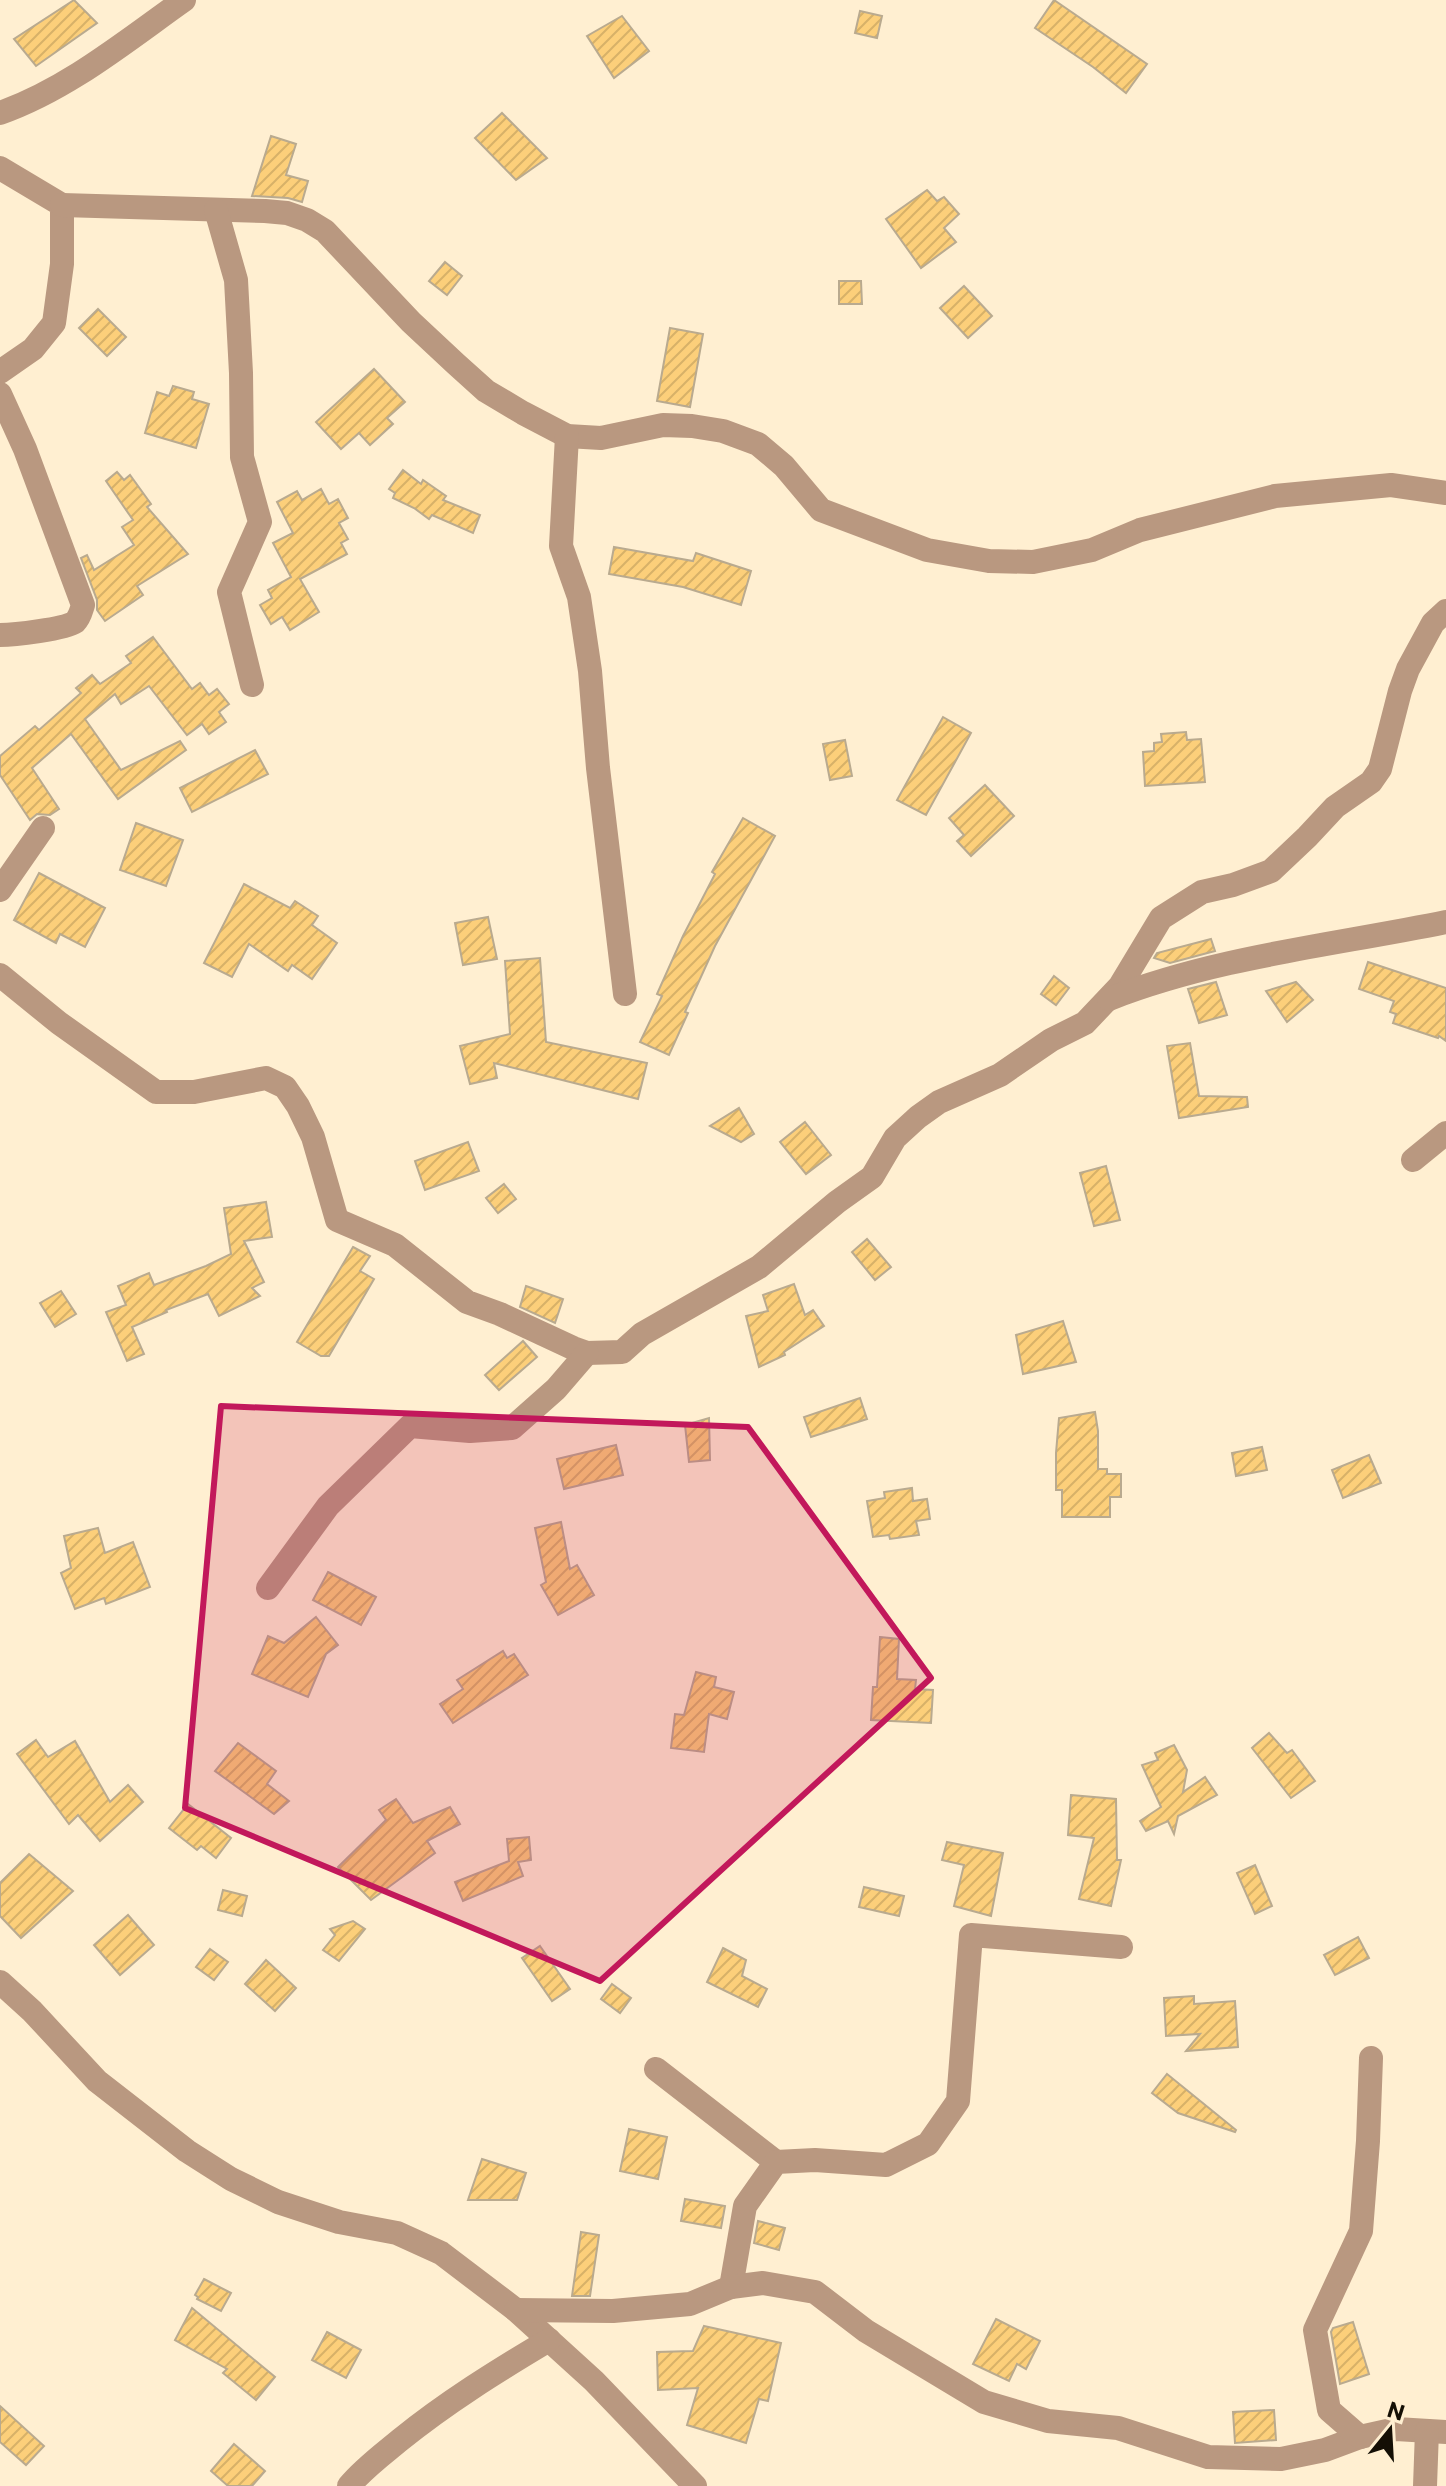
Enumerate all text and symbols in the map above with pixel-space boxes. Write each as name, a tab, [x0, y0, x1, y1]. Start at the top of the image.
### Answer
north arrow	[1350, 2390, 1430, 2470]
text: N	[1384, 2395, 1408, 2426]

